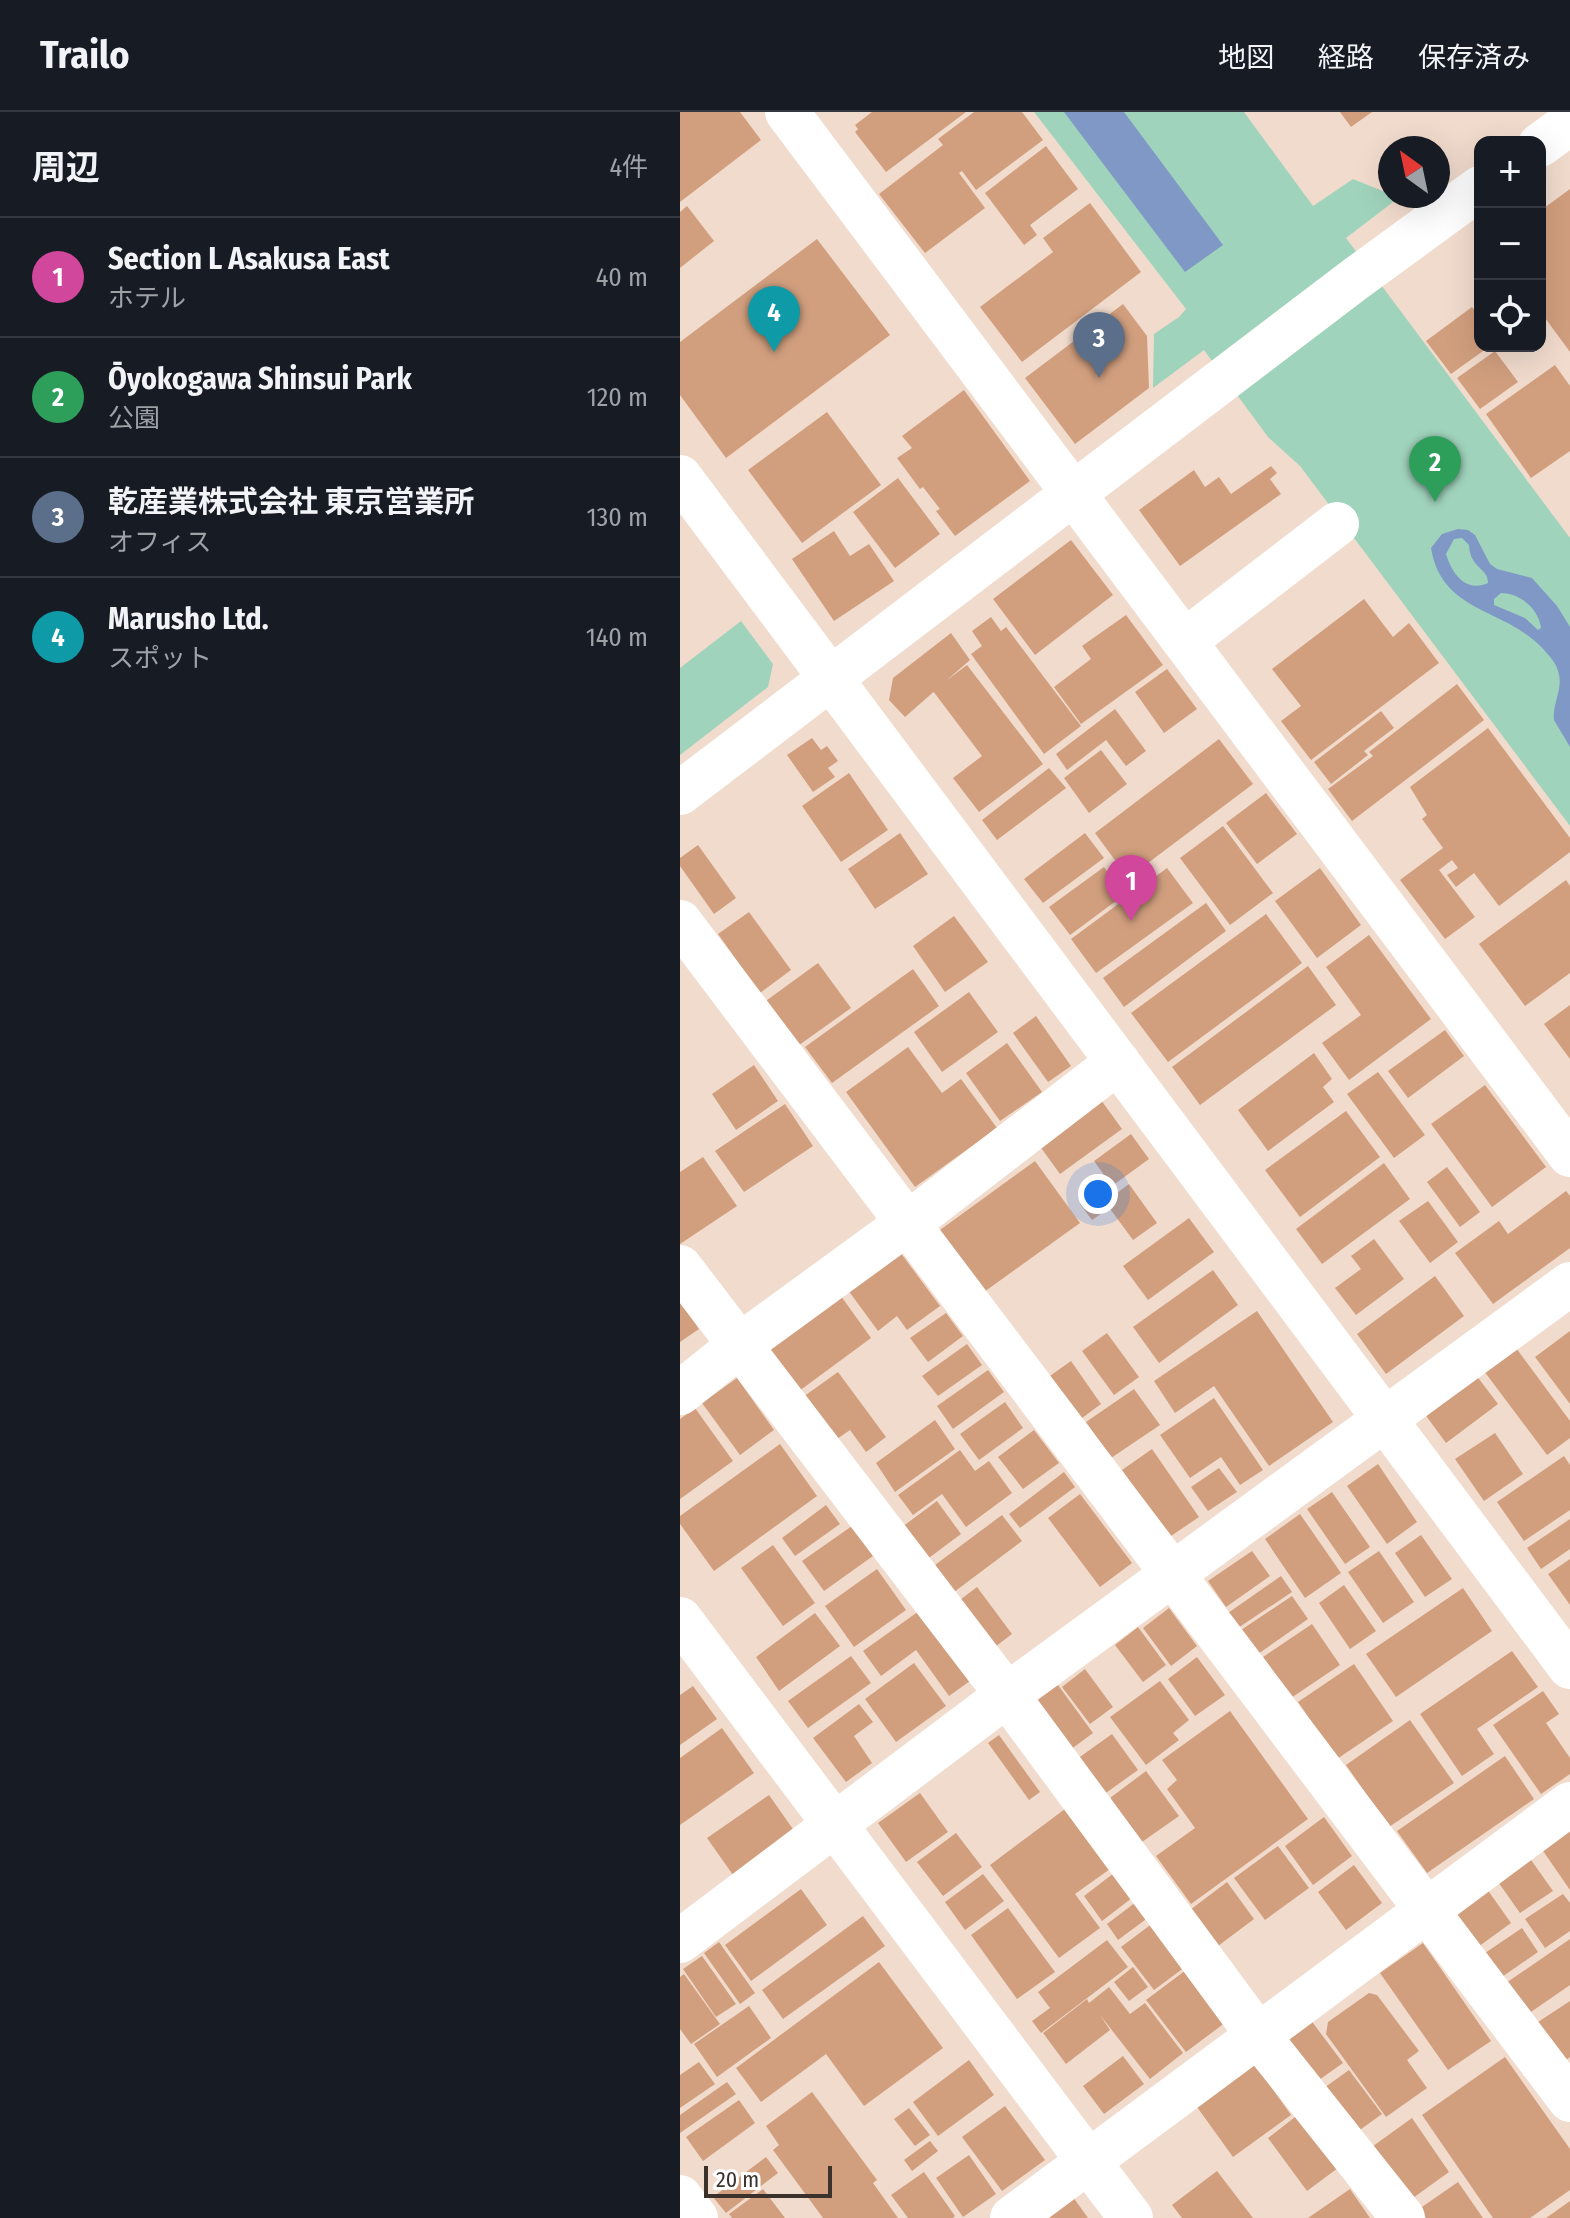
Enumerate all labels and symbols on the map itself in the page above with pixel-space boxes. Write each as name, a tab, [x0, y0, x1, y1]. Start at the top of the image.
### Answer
north arrow	[1378, 136, 1450, 208]
pin: 4	[748, 286, 800, 352]
pin: 3	[1073, 312, 1125, 378]
pin: 2	[1409, 436, 1461, 502]
pin: 1	[1105, 855, 1157, 921]
your location	[1078, 1174, 1118, 1214]
scale bar	[704, 2162, 832, 2198]

